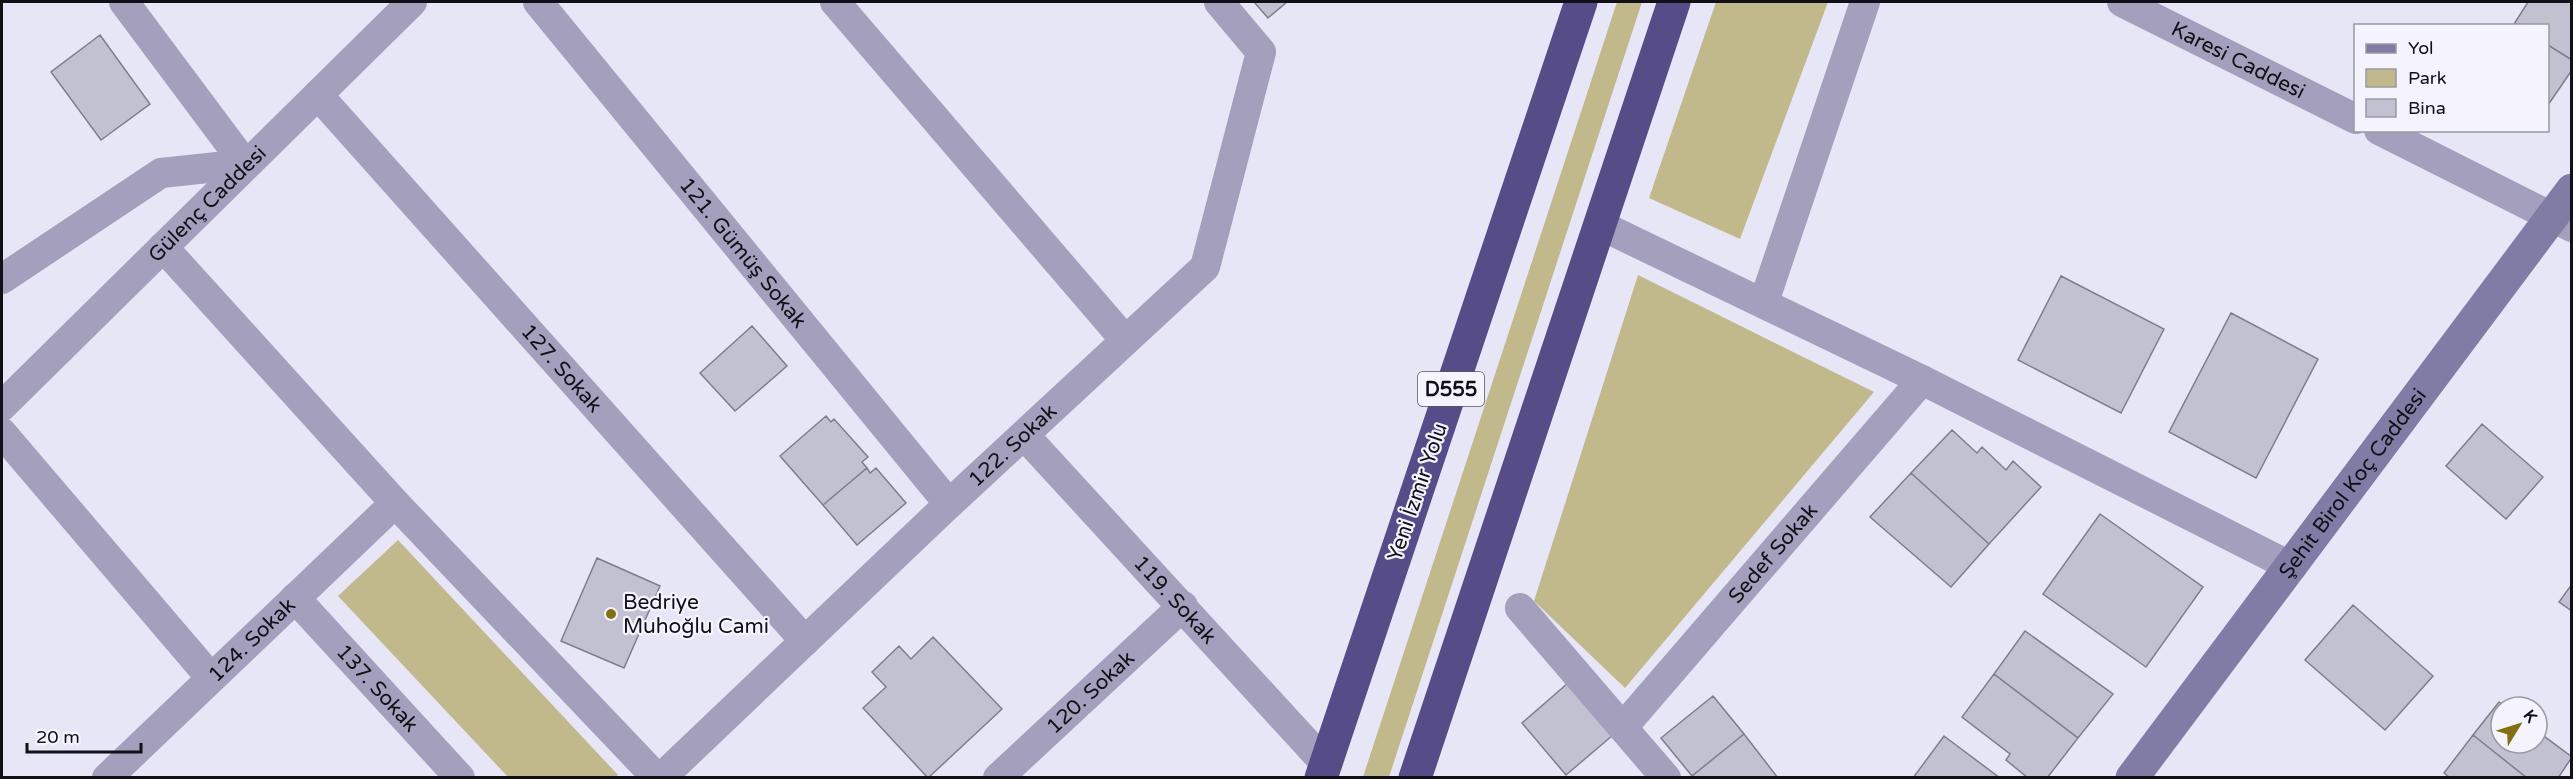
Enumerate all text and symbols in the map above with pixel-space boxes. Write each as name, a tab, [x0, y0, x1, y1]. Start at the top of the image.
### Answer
street label: Karesi Caddesi	[2167, 17, 2309, 105]
legend	[2354, 24, 2549, 132]
text: Yol	[2408, 37, 2434, 59]
text: Park	[2408, 67, 2447, 89]
text: Bina	[2408, 97, 2446, 119]
street label: Gülenç Caddesi	[143, 141, 272, 268]
street label: 121. Gümüş Sokak	[674, 173, 812, 333]
street label: 127. Sokak	[515, 319, 607, 418]
road number: D555	[1418, 372, 1484, 406]
street label: Şehit Birol Koç Caddesi	[2274, 384, 2432, 584]
street label: 122. Sokak	[964, 399, 1062, 492]
street label: Yeni İzmir Yolu	[1382, 420, 1453, 564]
street label: Sedef Sokak	[1723, 499, 1823, 609]
street label: 119. Sokak	[1128, 551, 1221, 649]
place label: Bedriye Muhoğlu Cami	[623, 590, 769, 639]
street label: 124. Sokak	[203, 593, 301, 688]
marker: Bedriye Muhoğlu Cami	[604, 607, 618, 621]
street label: 137. Sokak	[331, 639, 423, 737]
street label: 120. Sokak	[1042, 646, 1140, 739]
north arrow	[2489, 695, 2549, 755]
text: K	[2519, 706, 2541, 727]
scale bar	[27, 716, 141, 754]
text: 20 m	[36, 726, 80, 748]

